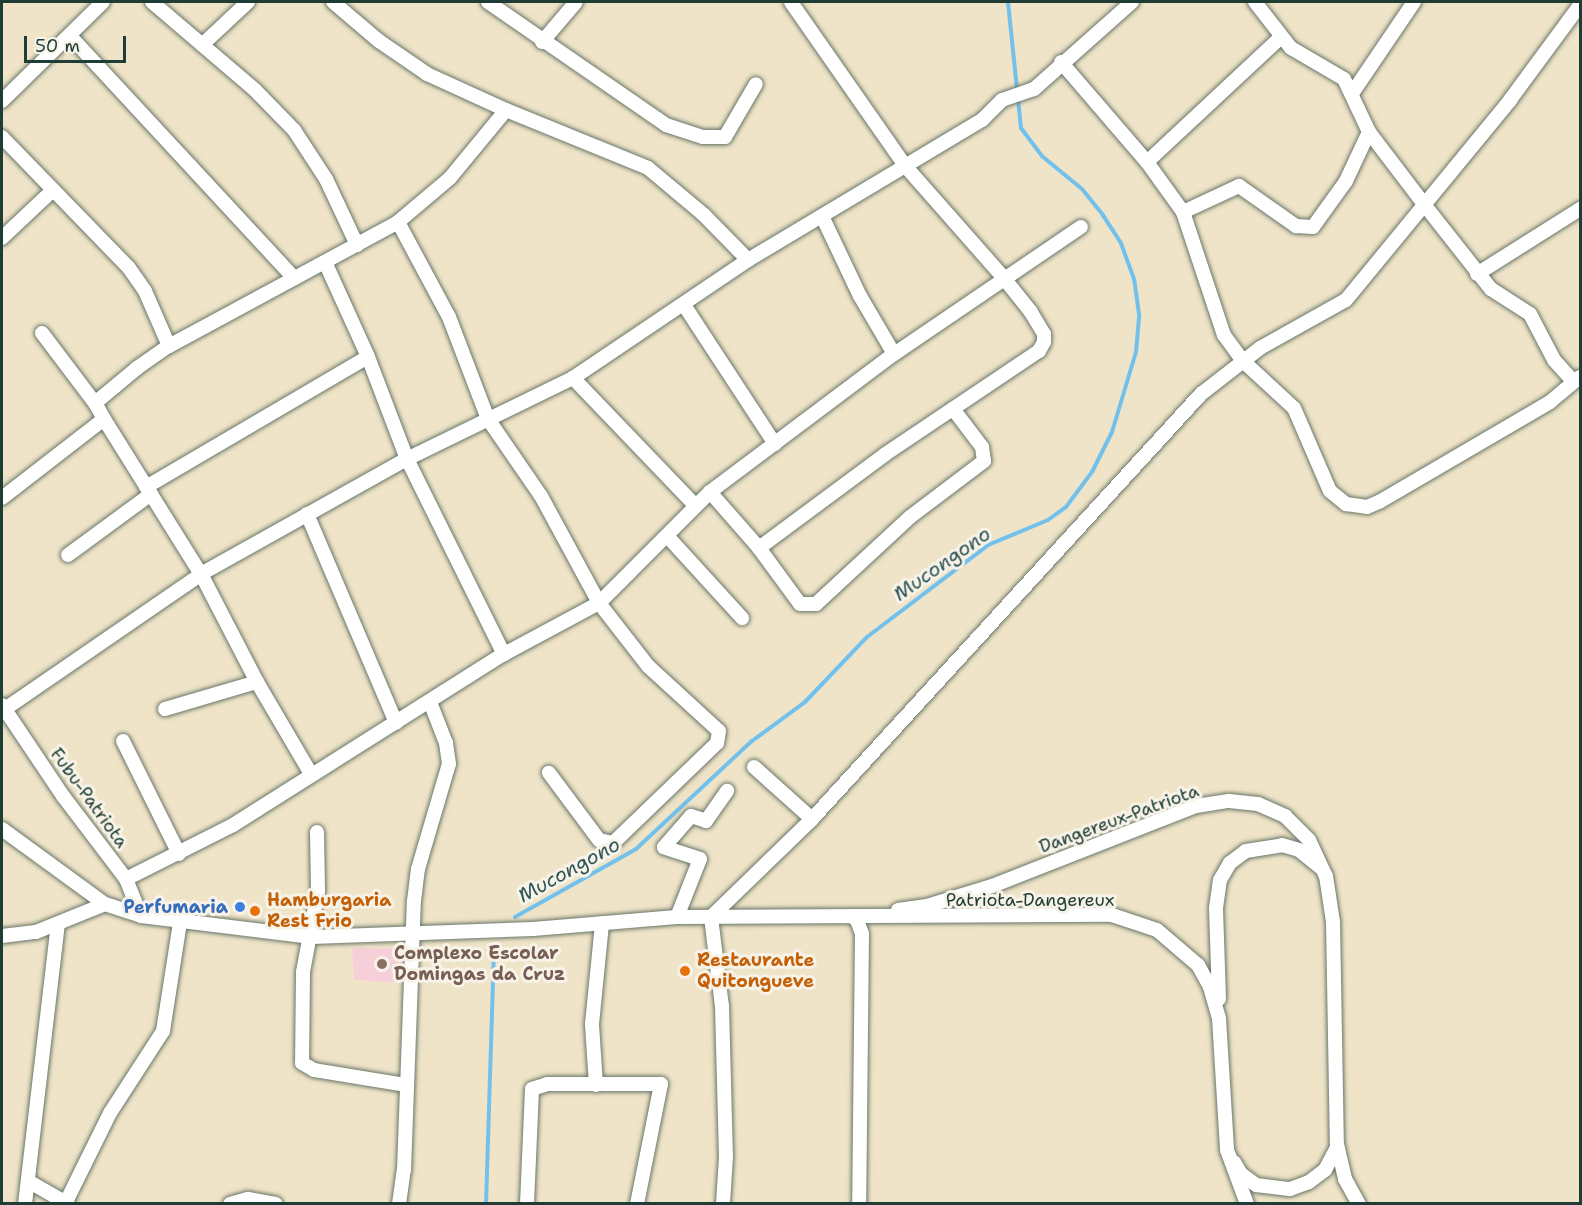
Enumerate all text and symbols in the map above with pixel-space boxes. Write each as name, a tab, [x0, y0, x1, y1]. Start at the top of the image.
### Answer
scale bar	[27, 24, 129, 62]
text: 50 m	[35, 34, 80, 58]
water label: Mucongono	[889, 522, 995, 606]
street label: Fubu-Patriota	[46, 744, 132, 852]
street label: Dangereux-Patriota	[1036, 780, 1202, 858]
water label: Mucongono	[514, 832, 624, 908]
street label: Patriota-Dangereux	[946, 889, 1114, 911]
place label: Hamburgaria Rest Frio	[267, 890, 392, 932]
place label: Perfumaria	[123, 896, 228, 918]
marker: Perfumaria	[233, 900, 247, 914]
marker: Hamburgaria Rest Frio	[248, 904, 262, 918]
place label: Complexo Escolar Domingas da Cruz	[394, 943, 565, 986]
place label: Restaurante Quitongueve	[697, 950, 814, 992]
marker: Complexo Escolar Domingas da Cruz	[375, 957, 389, 971]
marker: Restaurante Quitongueve	[678, 964, 692, 978]

